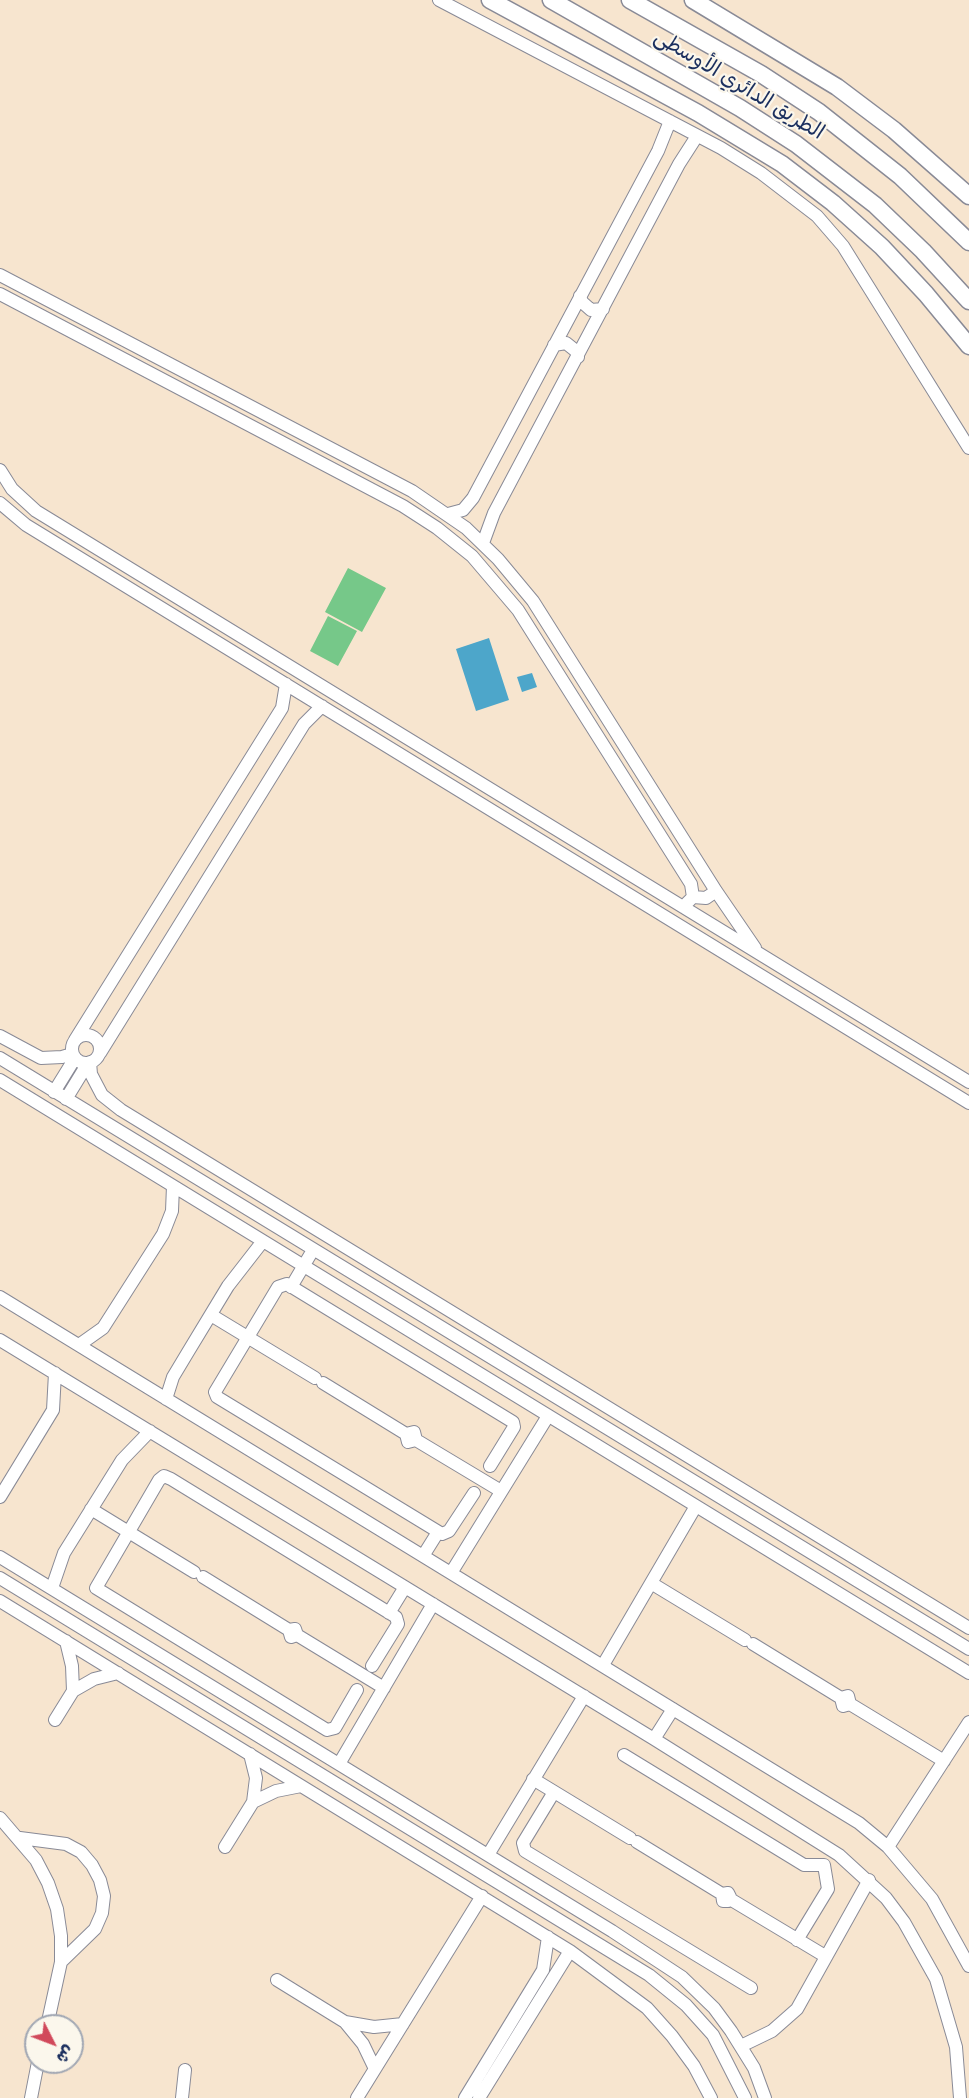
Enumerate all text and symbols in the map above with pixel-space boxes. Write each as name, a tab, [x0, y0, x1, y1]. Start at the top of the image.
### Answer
street label: الطريق الدائري الأوسطى	[649, 24, 829, 146]
north arrow	[24, 2014, 84, 2074]
text: ش	[52, 2041, 80, 2069]

